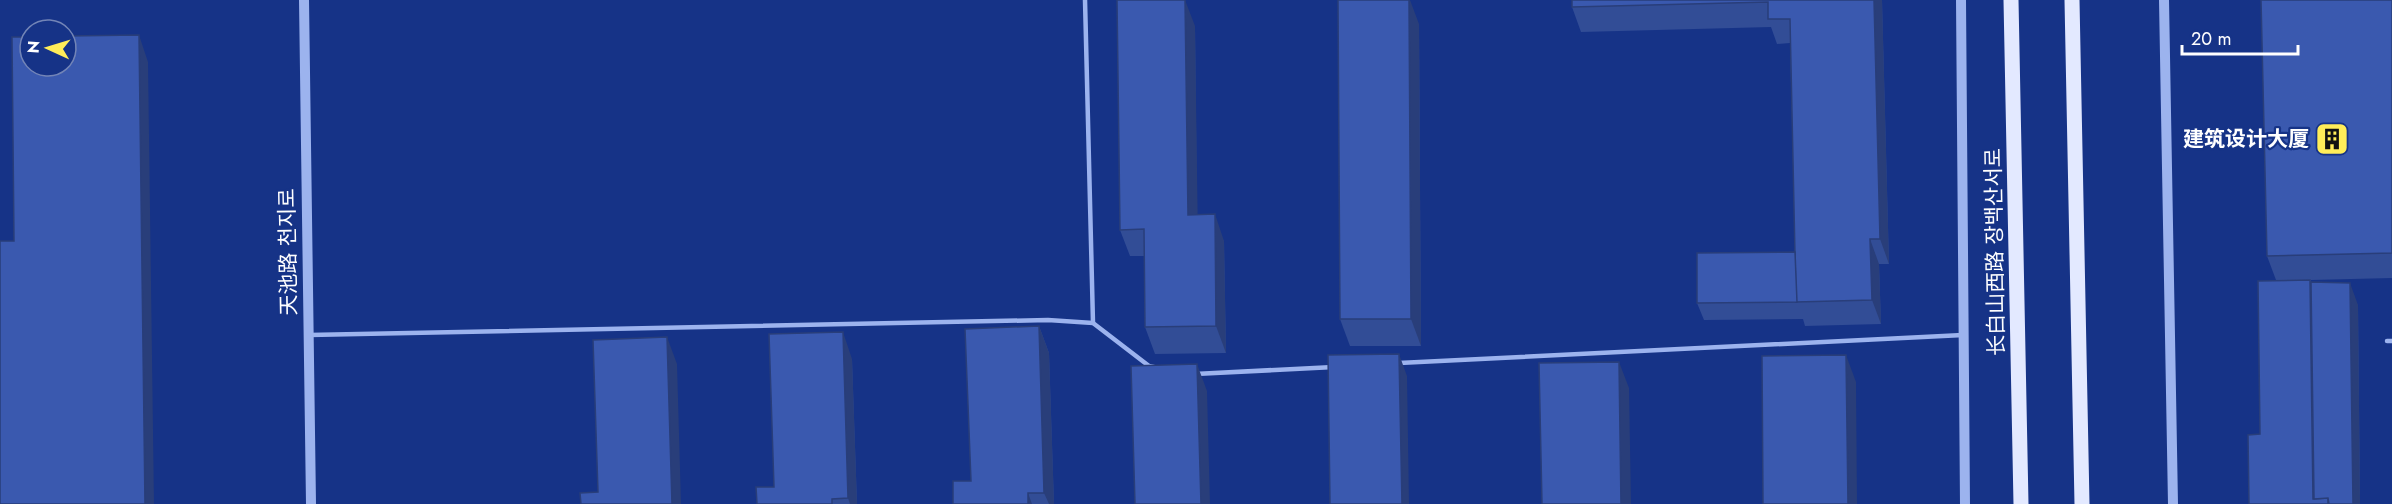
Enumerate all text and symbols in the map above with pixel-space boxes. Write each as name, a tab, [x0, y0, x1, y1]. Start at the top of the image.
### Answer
north arrow	[18, 18, 78, 78]
scale bar	[2182, 18, 2298, 56]
text: 20 m	[2191, 26, 2231, 52]
text: N	[22, 40, 45, 54]
building icon: 建筑设计大厦	[2314, 121, 2350, 157]
place label: 建筑设计大厦	[2183, 124, 2309, 154]
street label: 长白山西路 장백산서로	[1978, 148, 2012, 356]
street label: 天池路 천지로	[272, 188, 304, 316]

